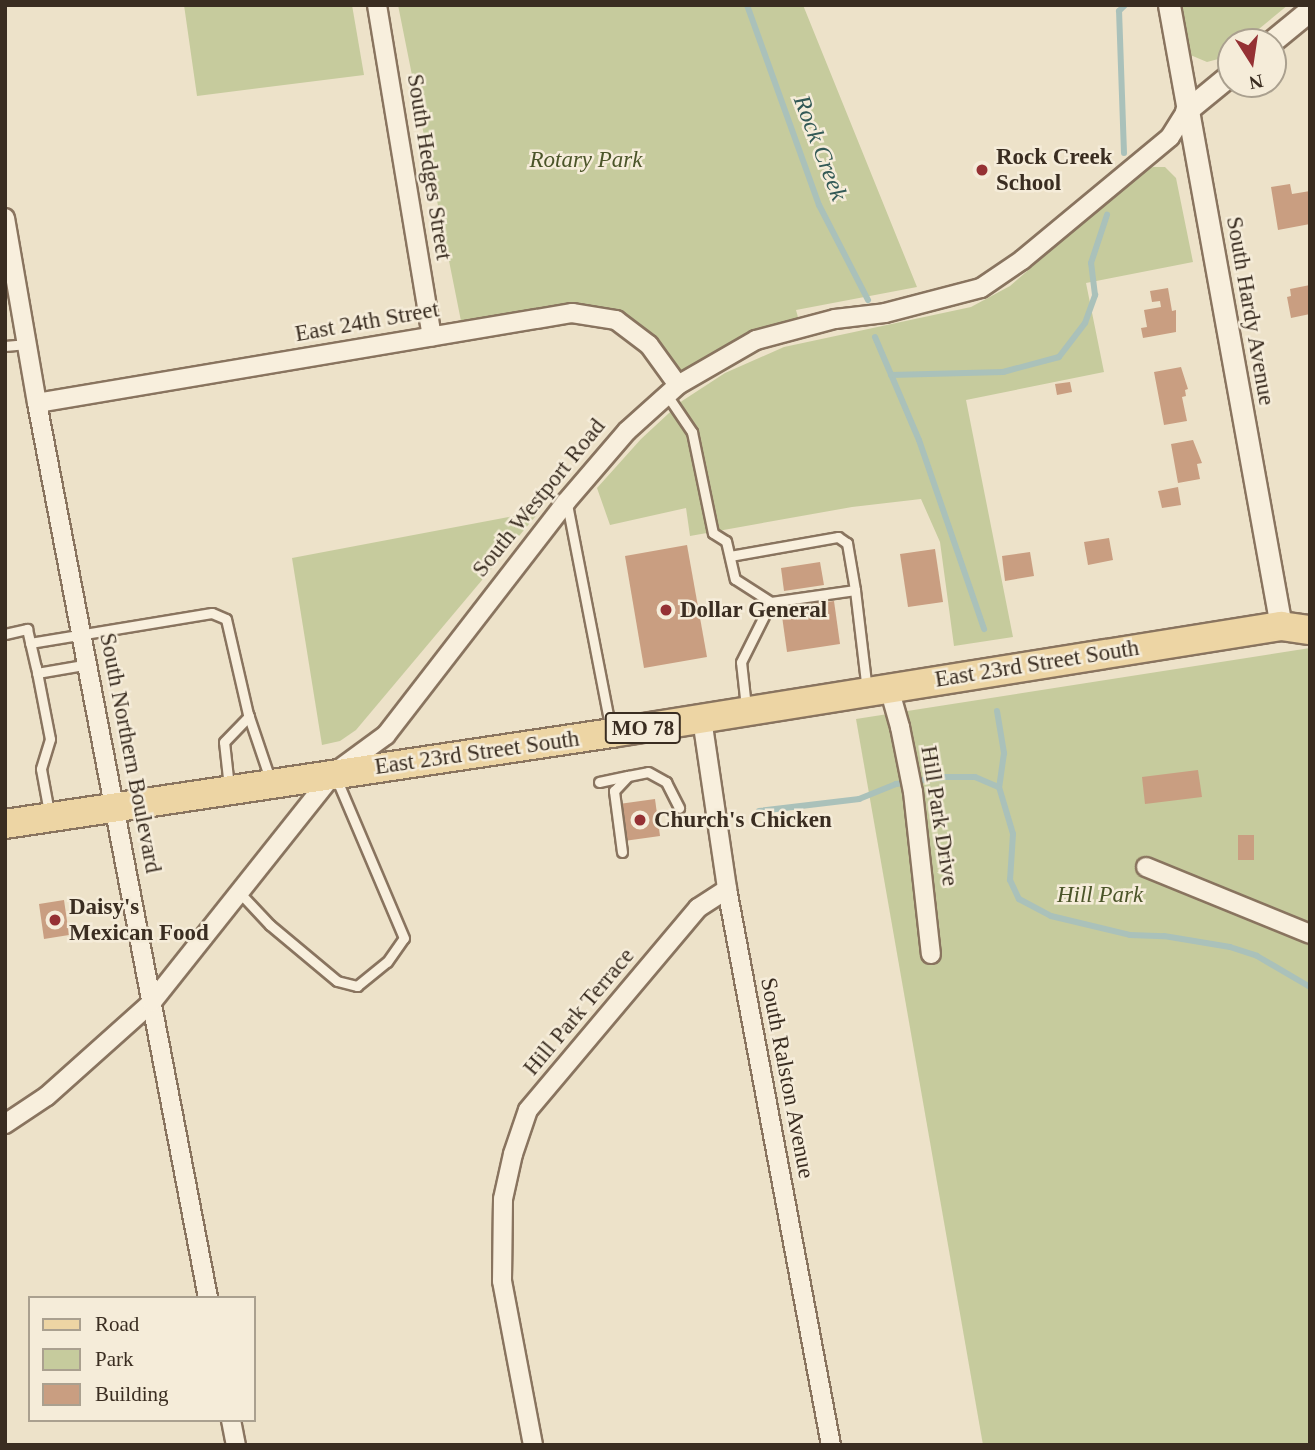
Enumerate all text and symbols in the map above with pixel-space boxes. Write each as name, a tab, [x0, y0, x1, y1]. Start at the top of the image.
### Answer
north arrow	[1217, 28, 1287, 98]
text: N	[1247, 70, 1265, 94]
street label: South Hedges Street	[401, 72, 457, 262]
water label: Rock Creek	[787, 91, 853, 205]
place label: Rock Creek School	[996, 143, 1112, 197]
park label: Rotary Park	[529, 146, 643, 174]
marker: Rock Creek School	[974, 162, 990, 178]
street label: South Hardy Avenue	[1220, 214, 1280, 408]
street label: East 24th Street	[293, 296, 441, 348]
street label: South Westport Road	[467, 413, 611, 583]
place label: Dollar General	[680, 596, 828, 624]
marker: Dollar General	[658, 602, 674, 618]
street label: South Northern Boulevard	[93, 631, 167, 875]
street label: East 23rd Street South	[933, 634, 1141, 694]
road number: MO 78	[604, 710, 682, 746]
street label: East 23rd Street South	[373, 725, 581, 781]
street label: Hill Park Drive	[914, 744, 964, 888]
place label: Church's Chicken	[654, 806, 832, 834]
marker: Church's Chicken	[632, 812, 648, 828]
park label: Hill Park	[1057, 881, 1143, 909]
place label: Daisy's Mexican Food	[69, 893, 209, 947]
marker: Daisy's Mexican Food	[47, 912, 63, 928]
street label: Hill Park Terrace	[518, 943, 640, 1081]
street label: South Ralston Avenue	[754, 975, 820, 1181]
legend	[28, 1296, 256, 1422]
text: Road	[95, 1312, 139, 1336]
text: Park	[95, 1347, 134, 1371]
text: Building	[95, 1382, 169, 1406]

